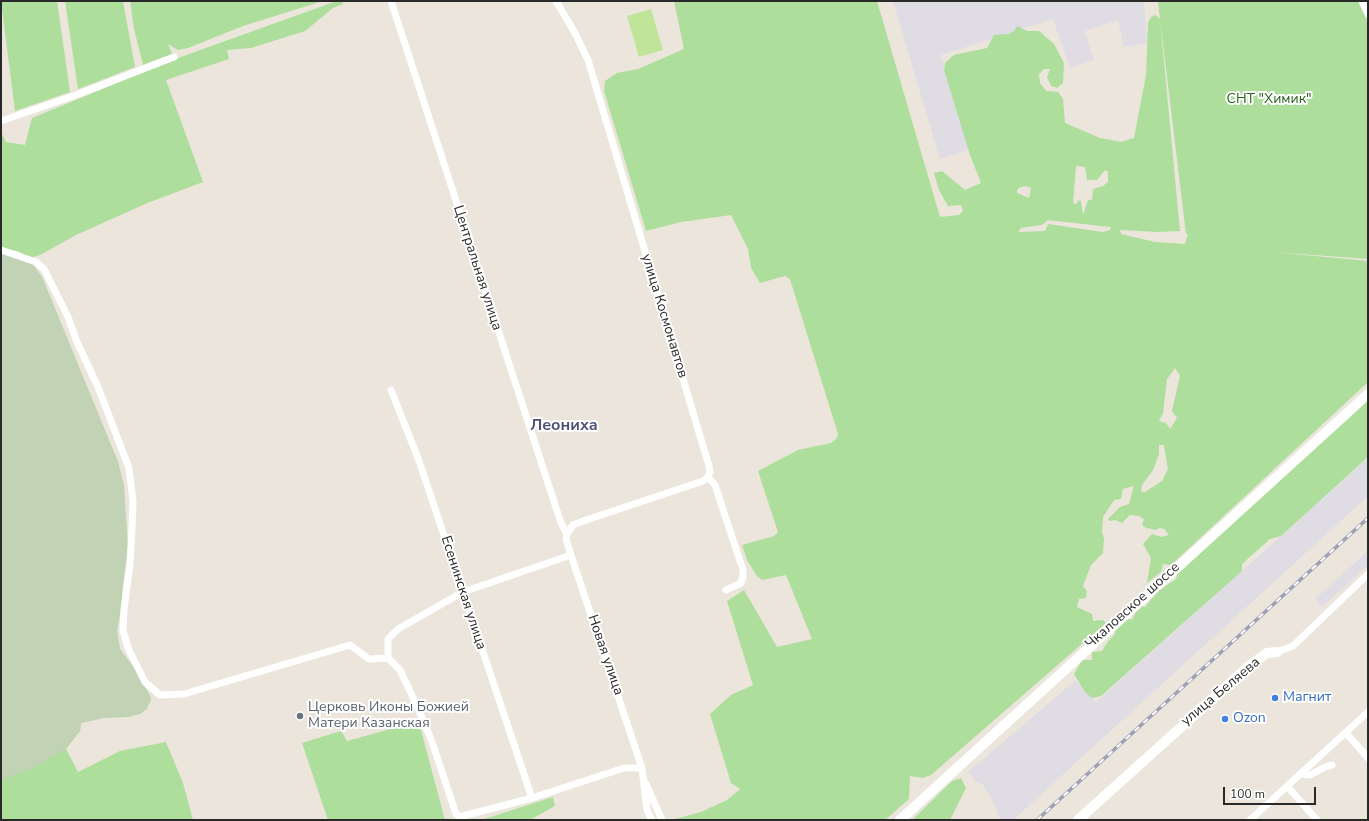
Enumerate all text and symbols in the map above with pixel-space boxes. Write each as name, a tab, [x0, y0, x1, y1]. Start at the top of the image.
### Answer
park label: СНТ "Химик"	[1226, 92, 1312, 108]
street label: Центральная улица	[449, 203, 505, 333]
street label: улица Космонавтов	[637, 252, 691, 380]
district label: Леониха	[530, 416, 598, 436]
street label: Есенинская улица	[437, 534, 489, 652]
street label: Чкаловское шоссе	[1082, 559, 1184, 653]
street label: Новая улица	[583, 613, 627, 697]
street label: улица Беляева	[1178, 654, 1264, 730]
place label: Магнит	[1283, 690, 1331, 706]
marker: Магнит	[1270, 693, 1280, 703]
place label: Церковь Иконы Божией Матери Казанская	[308, 700, 469, 732]
marker: Церковь Иконы Божией Матери Казанская	[295, 711, 305, 721]
place label: Ozon	[1233, 711, 1266, 727]
marker: Ozon	[1220, 714, 1230, 724]
scale bar	[1225, 779, 1318, 805]
text: 100 m	[1230, 786, 1265, 802]

